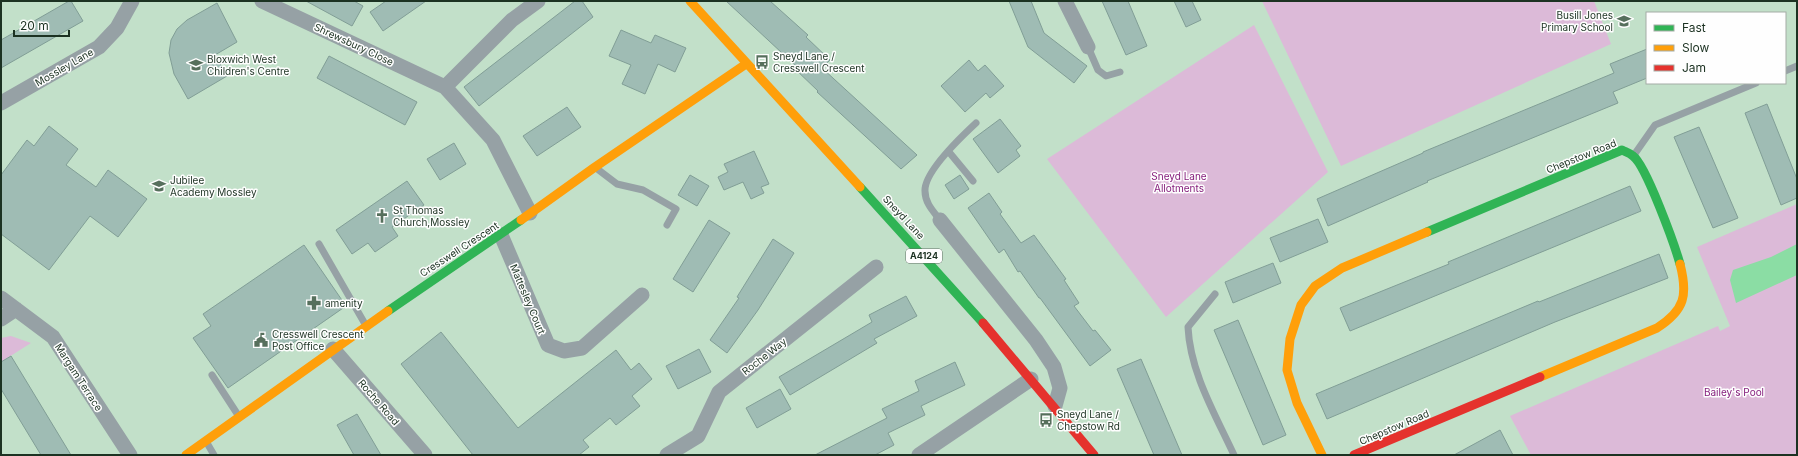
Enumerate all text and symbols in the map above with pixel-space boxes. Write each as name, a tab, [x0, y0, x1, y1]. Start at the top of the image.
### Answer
place label: Busill Jones Primary School	[1541, 9, 1613, 33]
scale bar	[14, 12, 69, 38]
legend	[1646, 12, 1786, 84]
school or university icon: Busill Jones Primary School	[1616, 13, 1632, 29]
text: 20 m	[20, 18, 49, 33]
street label: Shrewsbury Close	[312, 20, 396, 68]
text: Fast	[1682, 20, 1706, 35]
text: Slow	[1682, 40, 1710, 55]
street label: Mossley Lane	[33, 45, 95, 88]
place label: Sneyd Lane / Cresswell Crescent	[773, 50, 865, 74]
place label: Bloxwich West Children's Centre	[207, 53, 290, 77]
bus stop icon: Sneyd Lane / Cresswell Crescent	[754, 54, 770, 70]
school or university icon: Bloxwich West Children's Centre	[188, 57, 204, 73]
text: Jam	[1682, 60, 1706, 75]
street label: Chepstow Road	[1544, 136, 1618, 176]
park label: Sneyd Lane Allotments	[1151, 170, 1207, 194]
place label: Jubilee Academy Mossley	[170, 174, 257, 198]
school or university icon: Jubilee Academy Mossley	[151, 178, 167, 194]
street label: Sneyd Lane	[881, 193, 927, 241]
place label: St Thomas Church,Mossley	[393, 204, 470, 228]
church icon: St Thomas Church,Mossley	[374, 208, 390, 224]
street label: Cresswell Crescent	[417, 219, 501, 279]
road number: A4124	[906, 249, 942, 263]
street label: Mattesley Court	[508, 262, 548, 336]
pharmacy icon: amenity	[306, 295, 322, 311]
place label: amenity	[325, 297, 363, 309]
place label: Cresswell Crescent Post Office	[272, 328, 364, 352]
public building icon: Cresswell Crescent Post Office	[253, 332, 269, 348]
street label: Roche Way	[739, 335, 789, 377]
street label: Margam Terrace	[53, 341, 105, 413]
street label: Roche Road	[356, 377, 402, 427]
park label: Bailey's Pool	[1704, 386, 1764, 398]
street label: Chepstow Road	[1357, 407, 1431, 447]
place label: Sneyd Lane / Chepstow Rd	[1057, 408, 1120, 432]
bus stop icon: Sneyd Lane / Chepstow Rd	[1038, 412, 1054, 428]

